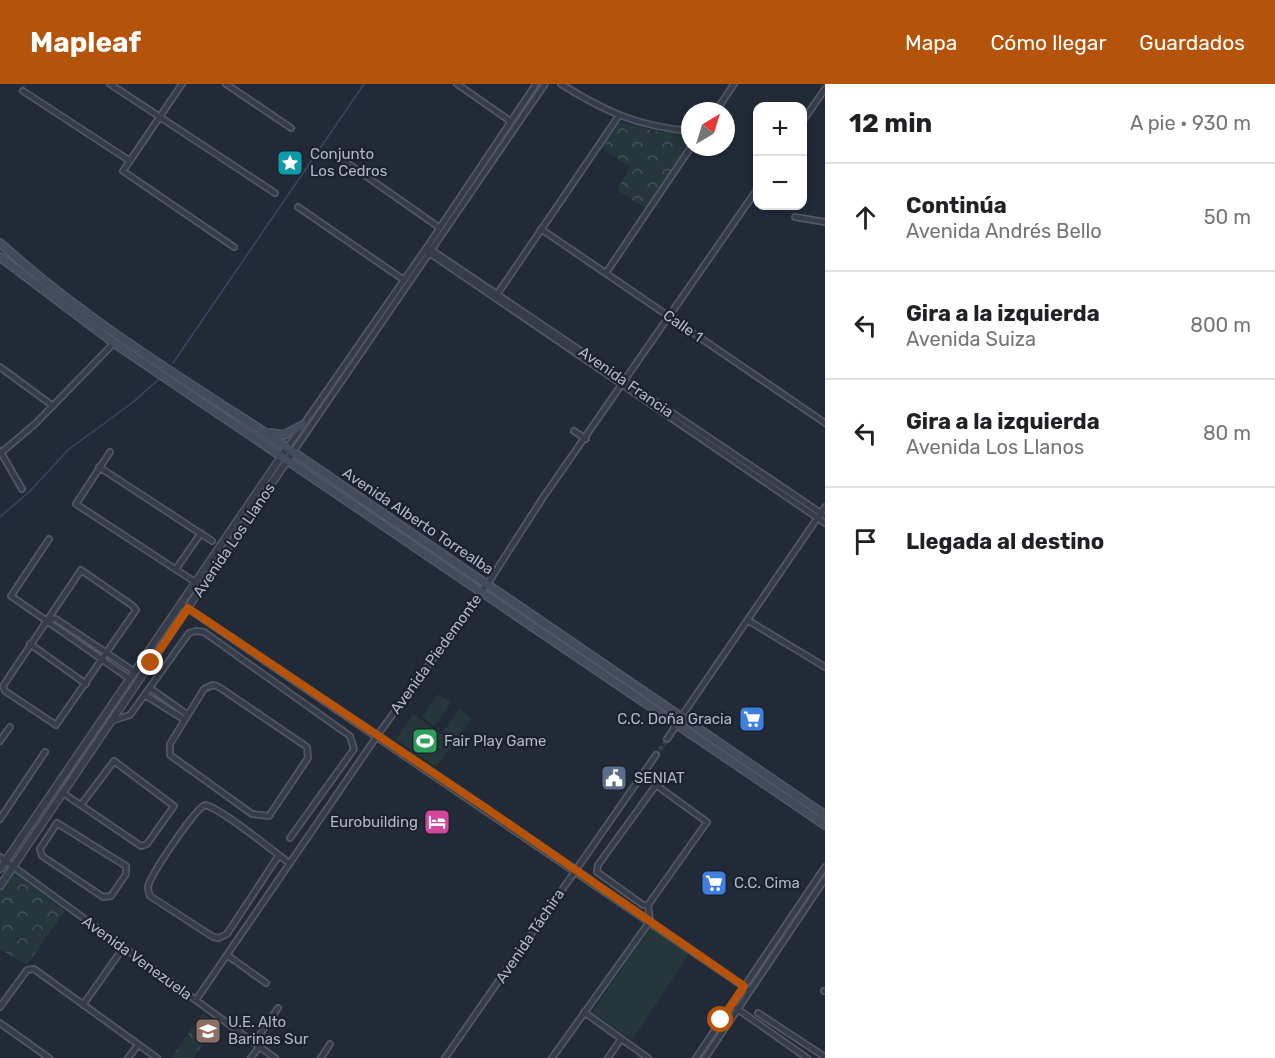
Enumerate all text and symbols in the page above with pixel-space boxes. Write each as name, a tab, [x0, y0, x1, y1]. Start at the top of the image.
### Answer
text: Mapleaf	[30, 26, 141, 59]
text: Mapa	[905, 30, 957, 55]
text: Cómo llegar	[990, 30, 1106, 55]
text: Guardados	[1139, 30, 1245, 55]
north arrow	[681, 102, 735, 156]
map controls	[753, 102, 807, 210]
button: +	[753, 102, 807, 156]
text: 12 min	[849, 108, 932, 139]
text: A pie · 930 m	[1130, 111, 1251, 135]
place label: Conjunto Los Cedros	[310, 145, 388, 180]
place icon: Conjunto Los Cedros	[275, 148, 305, 178]
button: −	[753, 156, 807, 210]
text: Continúa	[906, 192, 1007, 219]
icon: ahead	[849, 201, 882, 234]
text: 50 m	[1204, 205, 1251, 229]
text: Avenida Andrés Bello	[906, 219, 1102, 243]
text: Gira a la izquierda	[906, 300, 1100, 327]
street label: Calle 1	[660, 306, 706, 346]
icon: left	[849, 309, 882, 342]
text: 800 m	[1190, 313, 1251, 337]
text: Avenida Suiza	[906, 327, 1036, 351]
street label: Avenida Francia	[575, 343, 677, 421]
text: Gira a la izquierda	[906, 408, 1100, 435]
icon: left	[849, 417, 882, 450]
text: 80 m	[1203, 421, 1251, 445]
text: Avenida Los Llanos	[906, 435, 1084, 459]
street label: Avenida Alberto Torrealba	[339, 464, 497, 578]
street label: Avenida Los Llanos	[189, 479, 279, 600]
icon: arrive	[849, 525, 882, 558]
text: Llegada al destino	[906, 528, 1104, 555]
street label: Avenida Piedemonte	[386, 591, 486, 717]
route end	[137, 649, 163, 675]
supermarket icon: C.C. Doña Gracia	[737, 704, 767, 734]
place label: C.C. Doña Gracia	[617, 710, 732, 728]
sports icon: Fair Play Game	[410, 726, 440, 756]
place label: Fair Play Game	[444, 732, 546, 750]
public building icon: SENIAT	[599, 763, 629, 793]
place label: SENIAT	[634, 769, 685, 787]
hotel icon: Eurobuilding	[422, 807, 452, 837]
place label: Eurobuilding	[330, 813, 418, 831]
supermarket icon: C.C. Cima	[699, 868, 729, 898]
place label: C.C. Cima	[734, 874, 800, 892]
street label: Avenida Táchira	[492, 885, 568, 987]
street label: Avenida Venezuela	[79, 912, 195, 1004]
route start	[707, 1006, 733, 1032]
place label: U.E. Alto Barinas Sur	[228, 1013, 309, 1048]
school or university icon: U.E. Alto Barinas Sur	[193, 1016, 223, 1046]

